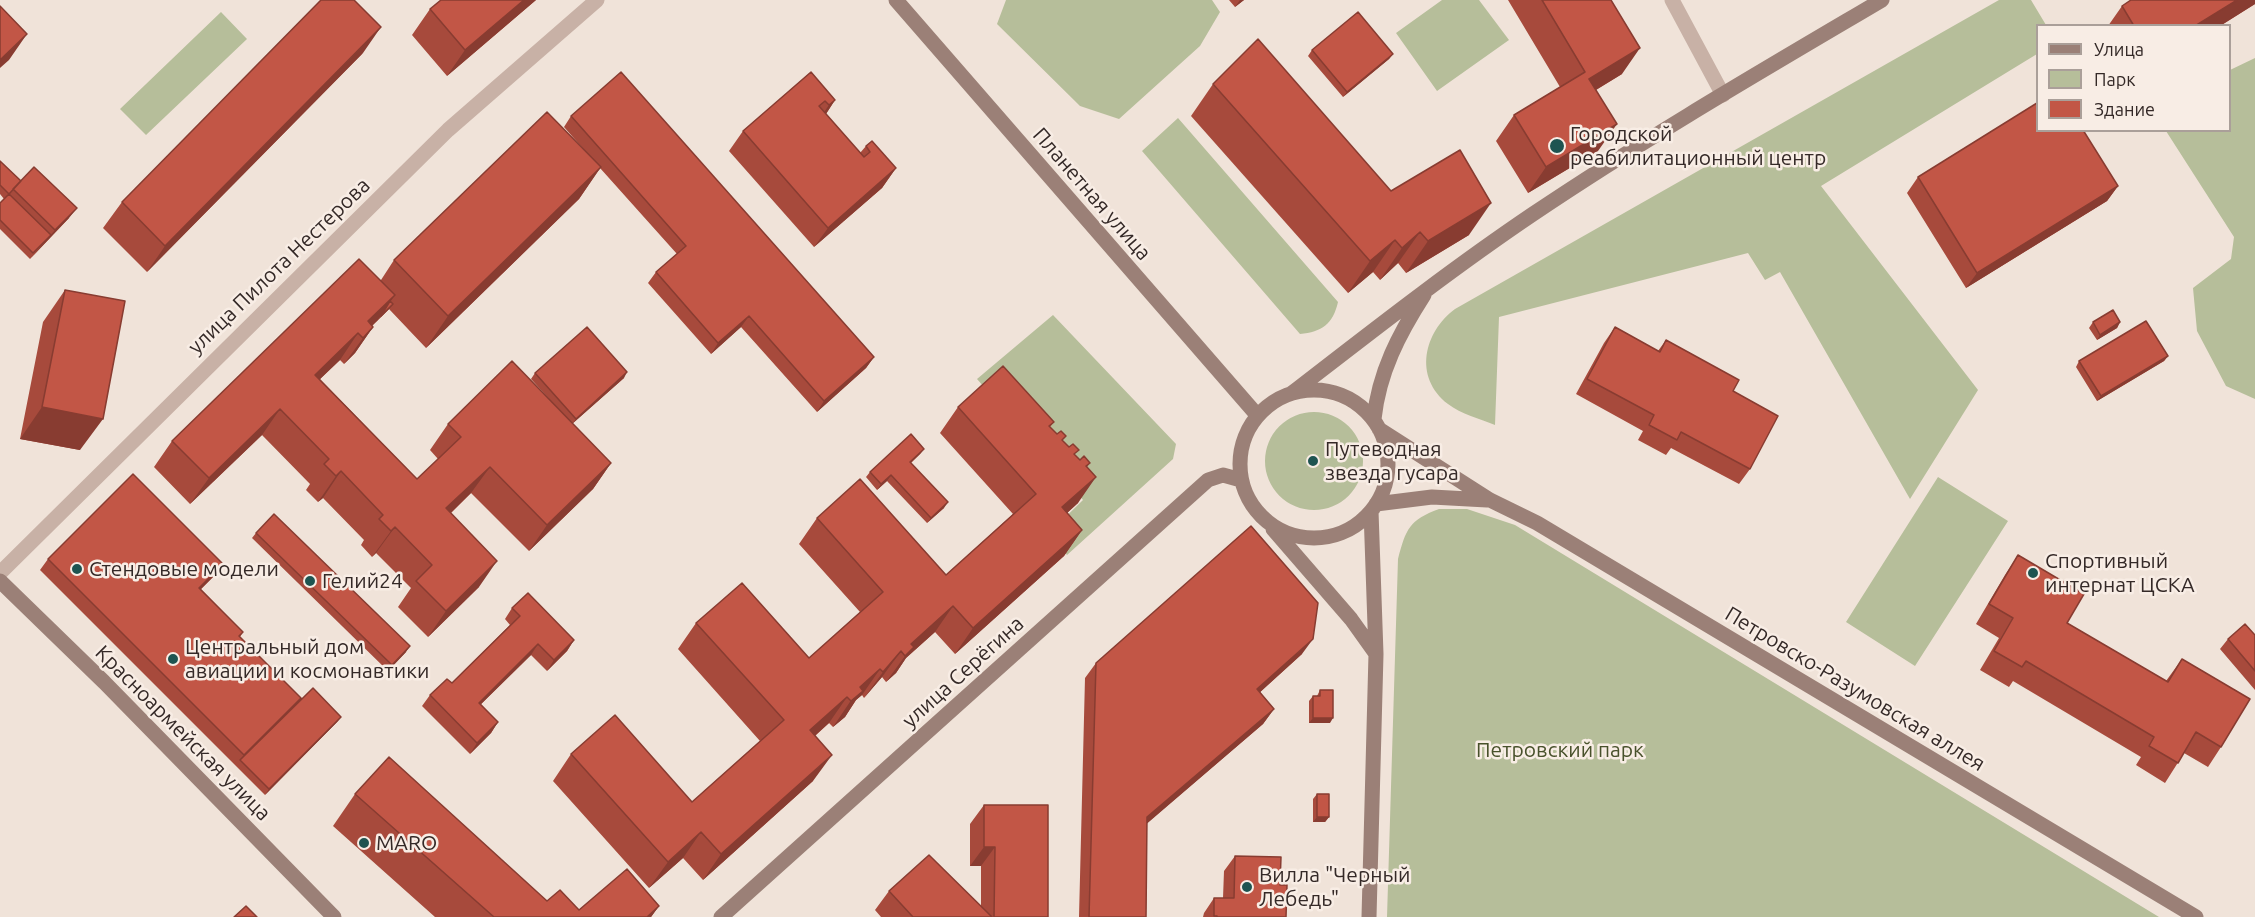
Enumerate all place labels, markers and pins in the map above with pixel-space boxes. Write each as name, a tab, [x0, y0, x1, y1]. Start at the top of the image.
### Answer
place label: Городской реабилитационный центр	[1570, 121, 1826, 171]
marker: Городской реабилитационный центр	[1548, 137, 1566, 155]
place label: Путеводная звезда гусара	[1325, 436, 1459, 486]
marker: Путеводная звезда гусара	[1306, 454, 1320, 468]
place label: Спортивный интернат ЦСКА	[2045, 548, 2195, 598]
place label: Стендовые модели	[89, 556, 279, 582]
marker: Стендовые модели	[70, 562, 84, 576]
marker: Спортивный интернат ЦСКА	[2026, 566, 2040, 580]
place label: Гелий24	[322, 568, 403, 594]
marker: Гелий24	[303, 574, 317, 588]
place label: Центральный дом авиации и космонавтики	[185, 634, 429, 684]
marker: Центральный дом авиации и космонавтики	[166, 652, 180, 666]
place label: MARO	[376, 830, 437, 856]
marker: MARO	[357, 836, 371, 850]
place label: Вилла "Черный Лебедь"	[1259, 862, 1411, 912]
marker: Вилла "Черный Лебедь"	[1240, 880, 1254, 894]

